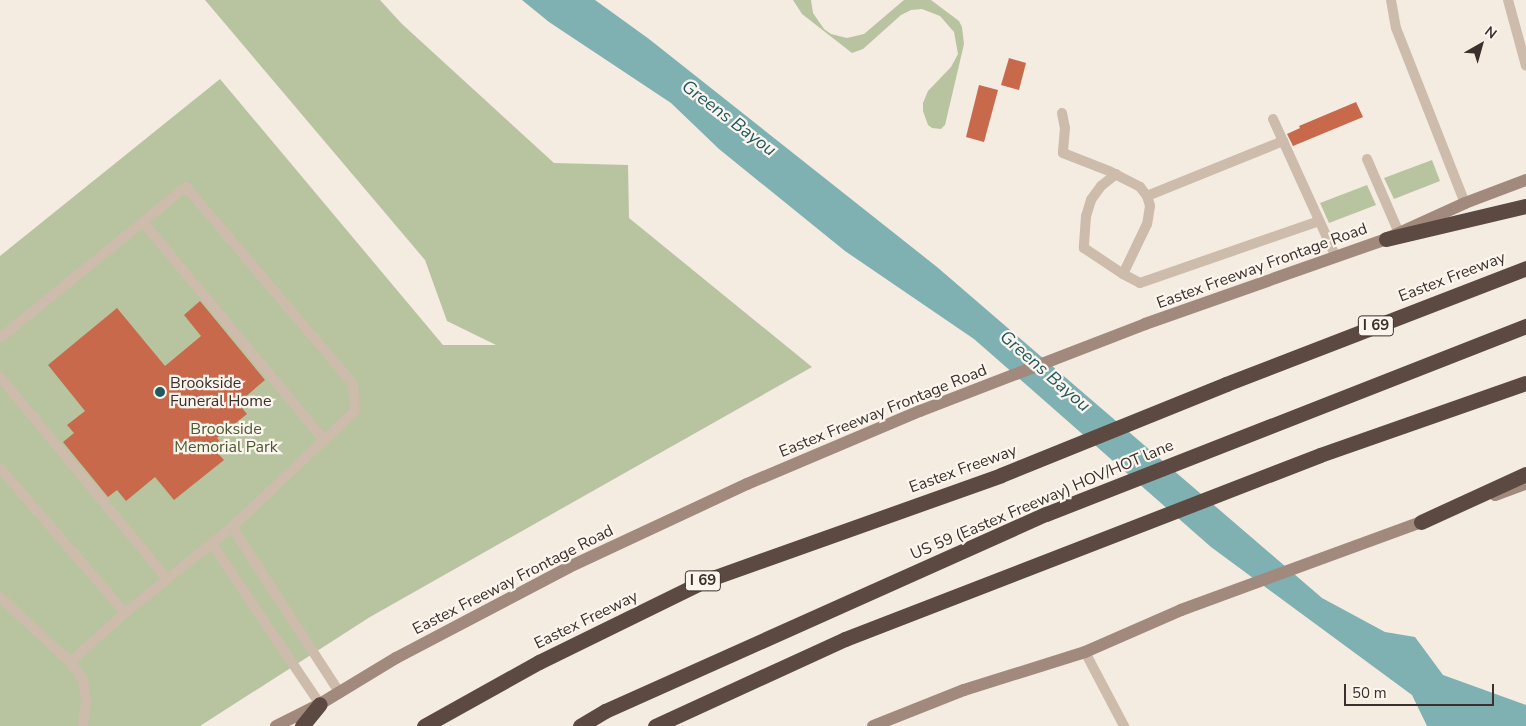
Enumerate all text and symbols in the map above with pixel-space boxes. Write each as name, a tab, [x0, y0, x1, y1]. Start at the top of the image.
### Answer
north arrow	[1456, 20, 1506, 70]
text: N	[1481, 22, 1501, 43]
water label: Greens Bayou	[677, 75, 781, 161]
street label: Eastex Freeway Frontage Road	[1154, 219, 1370, 313]
street label: Eastex Freeway	[1396, 248, 1508, 306]
road number: I 69	[1357, 314, 1395, 338]
water label: Greens Bayou	[995, 326, 1095, 416]
street label: Eastex Freeway Frontage Road	[776, 360, 990, 462]
place label: Brookside Funeral Home	[170, 373, 271, 411]
marker: Brookside Funeral Home	[154, 386, 166, 398]
park label: Brookside Memorial Park	[174, 419, 278, 457]
street label: US 59 (Eastex Freeway) HOV/HOT lane	[908, 436, 1176, 564]
street label: Eastex Freeway	[907, 441, 1019, 497]
street label: Eastex Freeway Frontage Road	[410, 521, 616, 639]
road number: I 69	[684, 568, 722, 594]
street label: Eastex Freeway	[531, 587, 641, 653]
scale bar	[1346, 674, 1496, 706]
text: 50 m	[1352, 683, 1387, 703]

